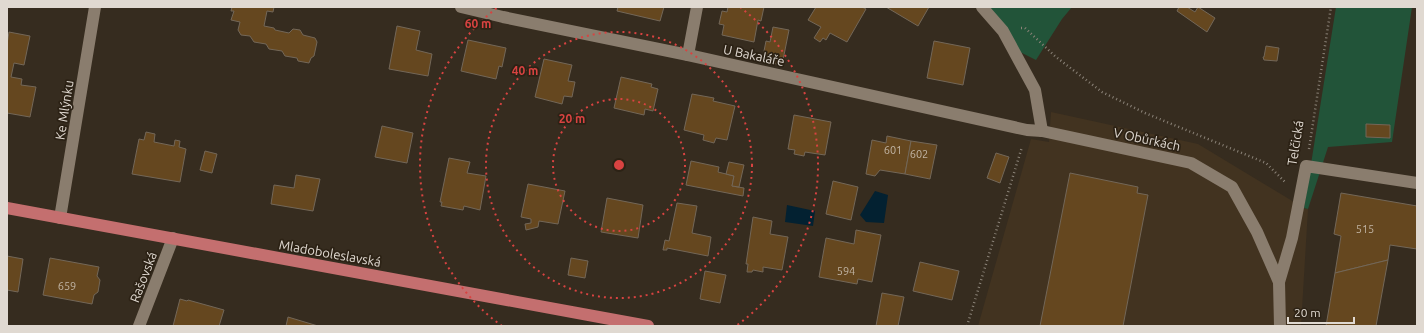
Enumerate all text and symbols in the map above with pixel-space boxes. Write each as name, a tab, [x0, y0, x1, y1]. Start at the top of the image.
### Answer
text: 60 m	[465, 17, 491, 30]
street label: U Bakaláře	[722, 42, 786, 68]
text: 40 m	[512, 64, 538, 77]
street label: Ke Mlýnku	[52, 79, 76, 141]
text: 20 m	[559, 112, 585, 125]
street label: Telčická	[1285, 119, 1305, 167]
street label: V Obůrkách	[1112, 125, 1182, 153]
house number: 601	[884, 144, 902, 156]
house number: 602	[910, 148, 928, 160]
centre of rings	[612, 158, 626, 172]
house number: 515	[1356, 223, 1374, 235]
street label: Mladoboleslavská	[278, 237, 382, 269]
street label: Rašovská	[127, 250, 159, 304]
house number: 594	[837, 265, 855, 277]
house number: 659	[58, 280, 76, 292]
scale bar	[1288, 299, 1354, 325]
text: 20 m	[1294, 306, 1321, 319]

